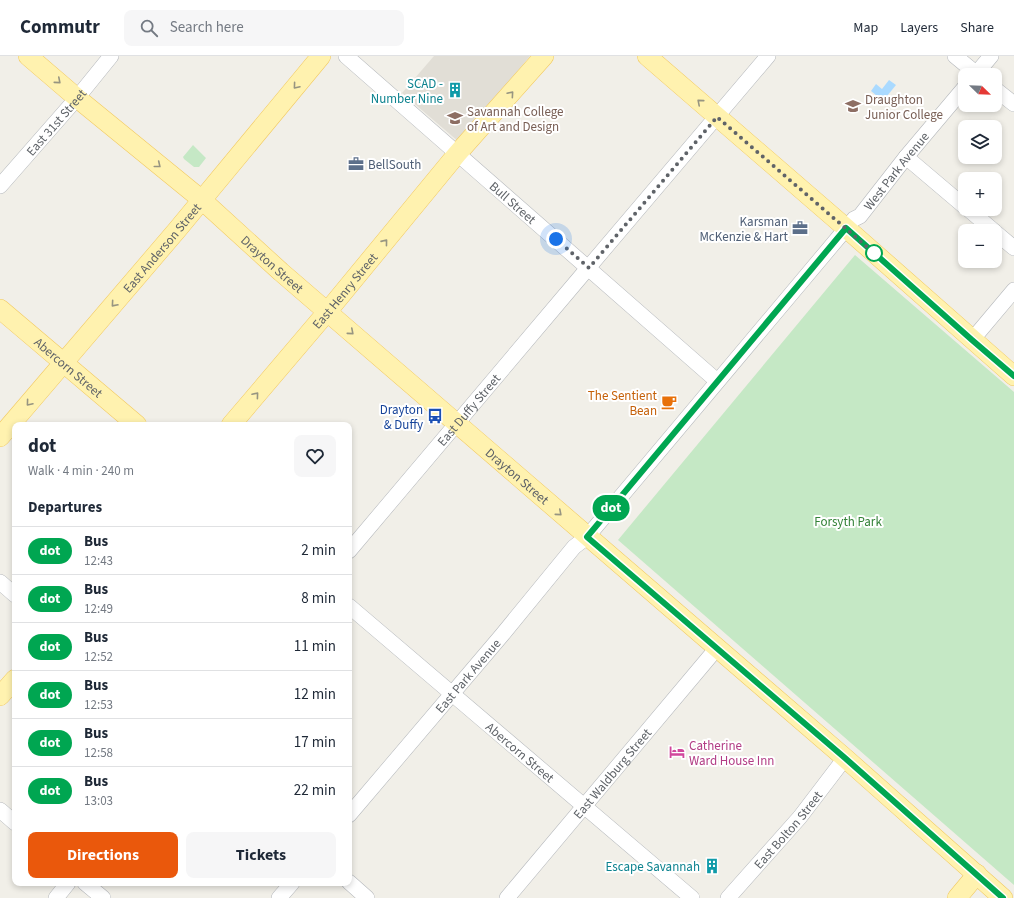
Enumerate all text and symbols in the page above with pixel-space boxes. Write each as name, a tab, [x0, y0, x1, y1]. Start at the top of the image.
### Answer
search box	[124, 10, 404, 46]
text: Commutr	[20, 14, 100, 41]
icon: search	[138, 17, 160, 39]
text: Search here	[170, 17, 244, 38]
text: Map	[853, 18, 878, 38]
text: Layers	[900, 18, 938, 38]
text: Share	[960, 18, 994, 38]
north arrow	[958, 68, 1002, 112]
map controls	[958, 68, 1002, 268]
place label: SCAD - Number Nine	[371, 75, 443, 108]
one-way arrow	[53, 77, 61, 84]
one-way arrow	[293, 81, 300, 89]
building icon: SCAD - Number Nine	[446, 81, 464, 99]
street label: East 31st Street	[22, 85, 91, 160]
one-way arrow	[506, 91, 513, 98]
place label: Draughton Junior College	[865, 91, 943, 124]
school or university icon: Draughton Junior College	[844, 97, 862, 115]
one-way arrow	[697, 99, 704, 106]
place label: Savannah College of Art and Design	[467, 103, 564, 136]
school or university icon: Savannah College of Art and Design	[446, 109, 464, 127]
button: layers	[958, 120, 1002, 164]
street label: West Park Avenue	[860, 128, 934, 214]
office icon: BellSouth	[347, 155, 365, 173]
place label: BellSouth	[368, 156, 421, 174]
one-way arrow	[153, 160, 160, 167]
button: +	[958, 172, 1002, 216]
street label: Bull Street	[485, 178, 540, 229]
street label: East Anderson Street	[119, 199, 206, 297]
place label: Karsman McKenzie & Hart	[699, 213, 789, 246]
office icon: Karsman McKenzie & Hart	[791, 219, 809, 237]
button: −	[958, 224, 1002, 268]
your location	[546, 229, 566, 249]
street label: Drayton Street	[237, 232, 307, 298]
one-way arrow	[381, 240, 388, 247]
unlabelled marker	[865, 244, 883, 262]
street label: East Henry Street	[308, 249, 383, 333]
one-way arrow	[111, 300, 118, 307]
one-way arrow	[346, 328, 354, 335]
street label: Abercorn Street	[30, 334, 107, 403]
street label: East Duffy Street	[433, 370, 505, 450]
place label: The Sentient Bean	[588, 387, 658, 420]
one-way arrow	[252, 393, 259, 400]
cafe icon: The Sentient Bean	[660, 393, 678, 411]
one-way arrow	[27, 398, 34, 406]
place label: Drayton & Duffy	[380, 401, 423, 434]
bus stop icon: Drayton & Duffy	[426, 407, 444, 425]
text: dot	[28, 433, 56, 460]
button: heart	[294, 435, 336, 477]
street label: Drayton Street	[481, 444, 553, 509]
text: Walk · 4 min · 240 m	[28, 462, 134, 480]
line badge: dot	[588, 495, 634, 521]
text: Departures	[28, 497, 102, 518]
text: dot	[601, 498, 621, 518]
one-way arrow	[555, 508, 562, 515]
park label: Forsyth Park	[814, 513, 882, 531]
text: Bus	[84, 531, 108, 552]
text: 2 min	[301, 540, 336, 561]
text: dot	[40, 541, 60, 561]
text: 12:43	[84, 552, 113, 570]
text: Bus	[84, 579, 108, 600]
text: 8 min	[301, 588, 336, 609]
text: dot	[40, 589, 60, 609]
text: 12:49	[84, 600, 113, 618]
text: Bus	[84, 627, 108, 648]
street label: East Park Avenue	[431, 635, 505, 717]
text: 11 min	[294, 636, 336, 657]
text: dot	[40, 637, 60, 657]
text: 12:52	[84, 648, 113, 666]
text: Bus	[84, 675, 108, 696]
text: 12 min	[294, 684, 336, 705]
text: dot	[40, 685, 60, 705]
text: 12:53	[84, 696, 113, 714]
street label: Abercorn Street	[482, 718, 558, 787]
text: Bus	[84, 723, 108, 744]
street label: East Waldburg Street	[569, 724, 656, 823]
text: 17 min	[294, 732, 336, 753]
text: dot	[40, 733, 60, 753]
place label: Catherine Ward House Inn	[689, 737, 774, 770]
hotel icon: Catherine Ward House Inn	[668, 743, 686, 761]
text: 12:58	[84, 744, 113, 762]
text: Bus	[84, 771, 108, 792]
text: 22 min	[294, 780, 336, 801]
text: dot	[40, 781, 60, 801]
street label: East Bolton Street	[750, 787, 827, 873]
text: 13:03	[84, 792, 113, 810]
button: Directions	[28, 832, 178, 878]
button: Tickets	[186, 832, 336, 878]
building icon: Escape Savannah	[703, 857, 721, 875]
place label: Escape Savannah	[605, 858, 700, 876]

